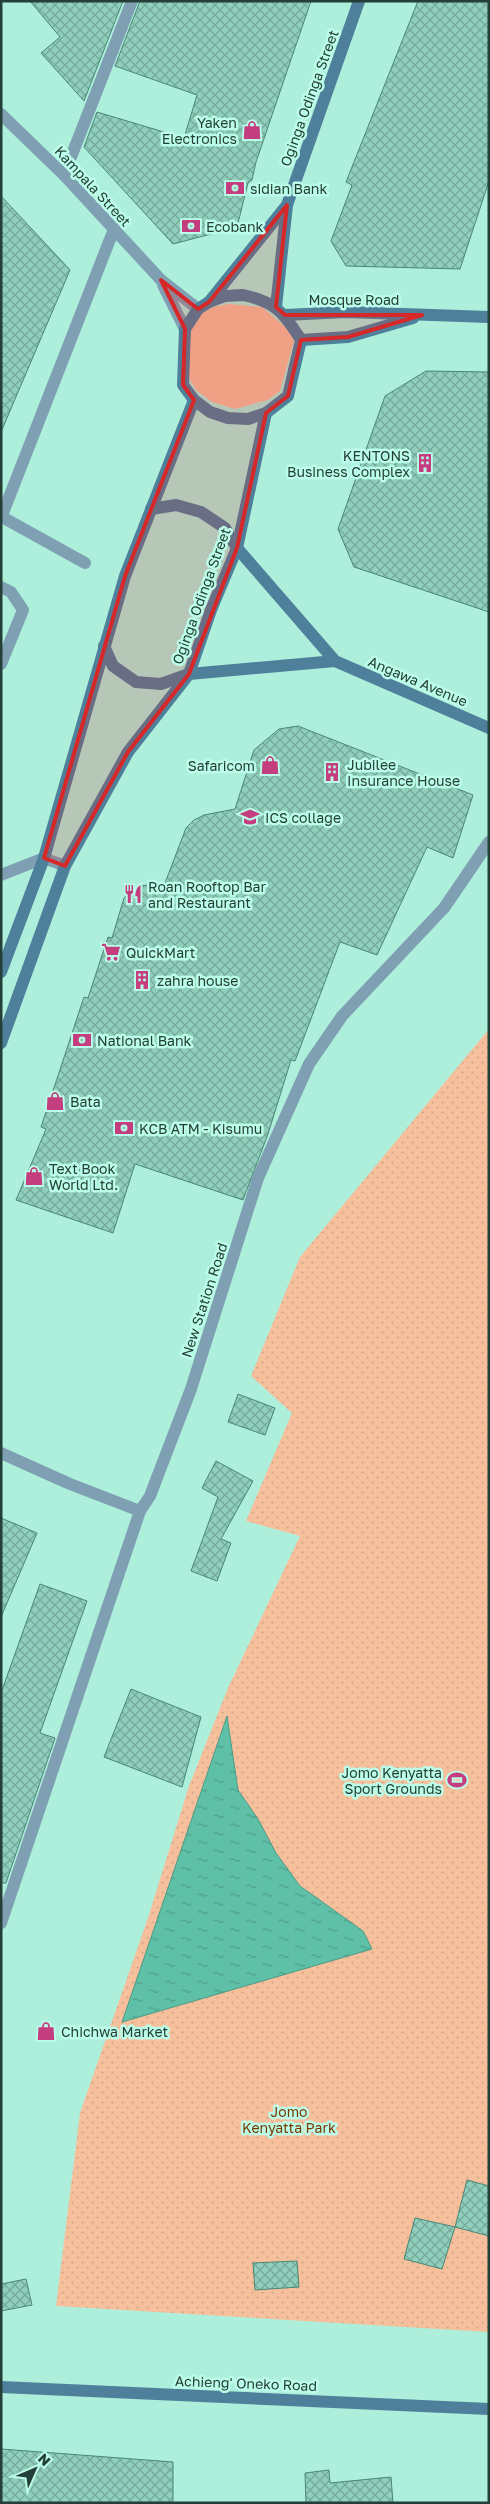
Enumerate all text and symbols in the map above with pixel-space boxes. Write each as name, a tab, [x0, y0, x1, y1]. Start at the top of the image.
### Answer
street label: Oginga Odinga Street	[276, 27, 342, 169]
place label: Yaken Electronics	[162, 114, 237, 147]
shop icon: Yaken Electronics	[241, 119, 263, 141]
street label: Kampala Street	[51, 142, 135, 230]
bank icon: sidian Bank	[224, 177, 246, 199]
place label: sidian Bank	[250, 180, 327, 197]
bank icon: Ecobank	[180, 215, 202, 237]
place label: Ecobank	[206, 218, 264, 235]
street label: Mosque Road	[309, 291, 399, 308]
place label: KENTONS Business Complex	[287, 447, 410, 480]
building icon: KENTONS Business Complex	[414, 452, 436, 474]
street label: Oginga Odinga Street	[168, 525, 234, 667]
street label: Angawa Avenue	[366, 652, 470, 710]
shop icon: Safaricom	[259, 754, 281, 776]
place label: Jubilee Insurance House	[347, 756, 460, 789]
place label: Safaricom	[188, 757, 255, 774]
building icon: Jubilee Insurance House	[321, 761, 343, 783]
school or university icon: ICS collage	[239, 806, 261, 828]
place label: ICS collage	[265, 809, 341, 826]
place label: Roan Rooftop Bar and Restaurant	[148, 878, 266, 911]
restaurant icon: Roan Rooftop Bar and Restaurant	[122, 883, 144, 905]
supermarket icon: QuickMart	[100, 941, 122, 963]
place label: QuickMart	[126, 944, 195, 961]
building icon: zahra house	[131, 969, 153, 991]
place label: zahra house	[157, 972, 238, 989]
bank icon: National Bank	[71, 1029, 93, 1051]
place label: National Bank	[97, 1032, 192, 1049]
shop icon: Bata	[44, 1090, 66, 1112]
place label: Bata	[70, 1093, 101, 1110]
bank icon: KCB ATM - Kisumu	[113, 1117, 135, 1139]
place label: KCB ATM - Kisumu	[139, 1120, 262, 1137]
place label: Text Book World Ltd.	[49, 1160, 118, 1193]
shop icon: Text Book World Ltd.	[23, 1165, 45, 1187]
street label: New Station Road	[177, 1240, 231, 1360]
place label: Jomo Kenyatta Sport Grounds	[342, 1764, 442, 1797]
sports icon: Jomo Kenyatta Sport Grounds	[446, 1769, 468, 1791]
shop icon: Chichwa Market	[35, 2020, 57, 2042]
place label: Chichwa Market	[61, 2023, 168, 2040]
park label: Jomo Kenyatta Park	[242, 2103, 336, 2136]
street label: Achieng' Oneko Road	[175, 2372, 317, 2394]
north arrow	[10, 2444, 60, 2494]
text: N	[35, 2450, 54, 2469]

